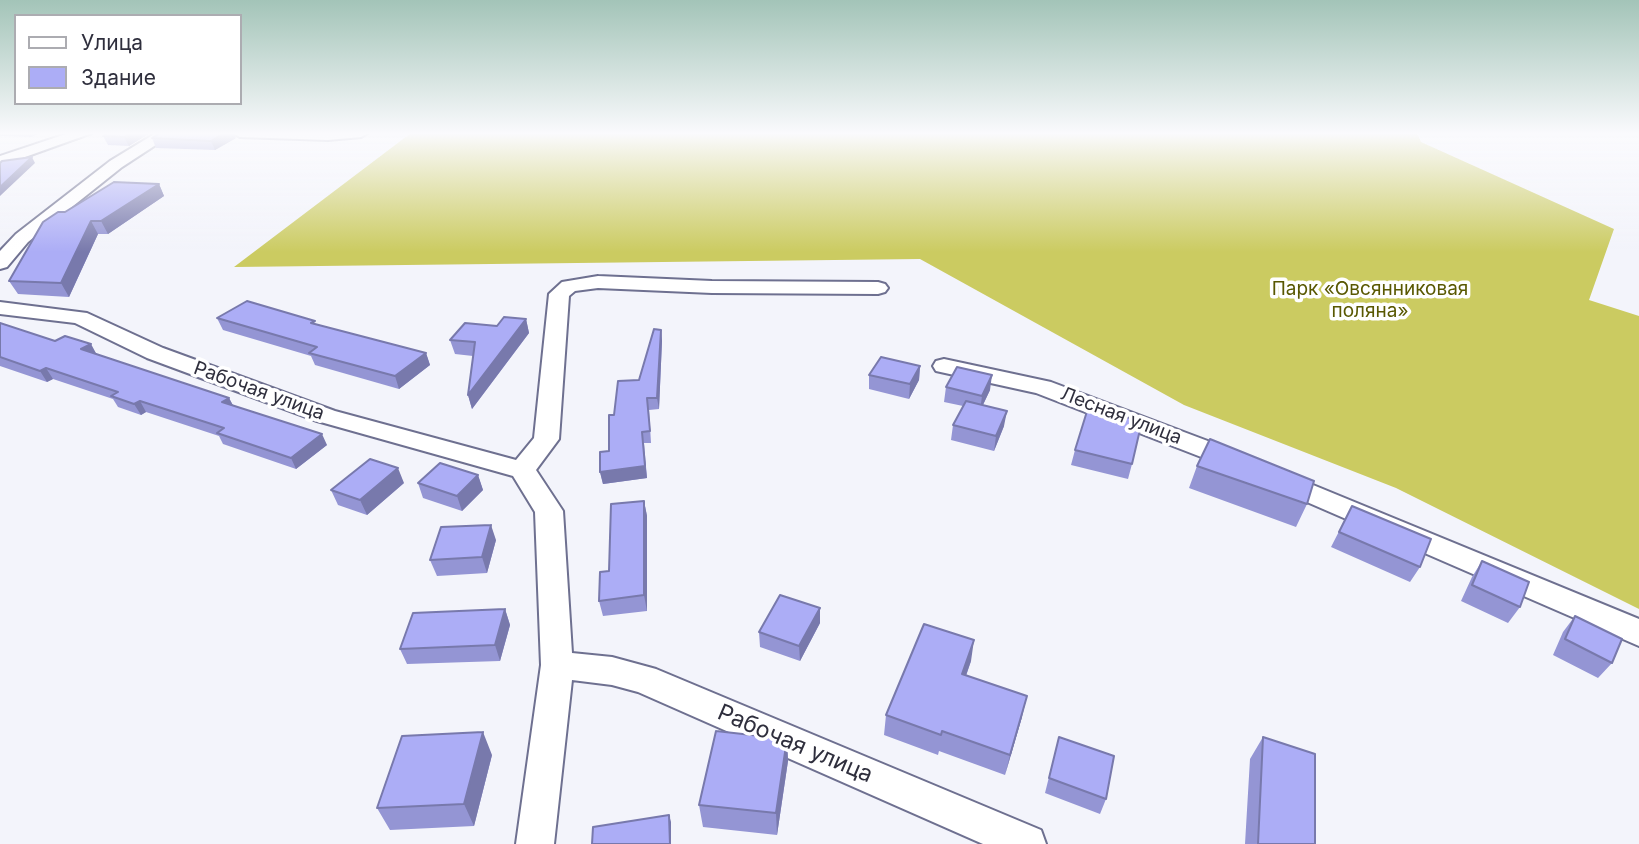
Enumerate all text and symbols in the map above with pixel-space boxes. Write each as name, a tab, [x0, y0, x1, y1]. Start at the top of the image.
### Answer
legend	[14, 14, 242, 105]
text: Улица	[81, 30, 143, 55]
text: Здание	[81, 65, 156, 90]
park label: Парк «Овсянниковая поляна»	[1272, 278, 1468, 322]
street label: Рабочая улица	[191, 357, 327, 425]
street label: Лесная улица	[1057, 382, 1185, 450]
street label: Рабочая улица	[713, 699, 877, 789]

